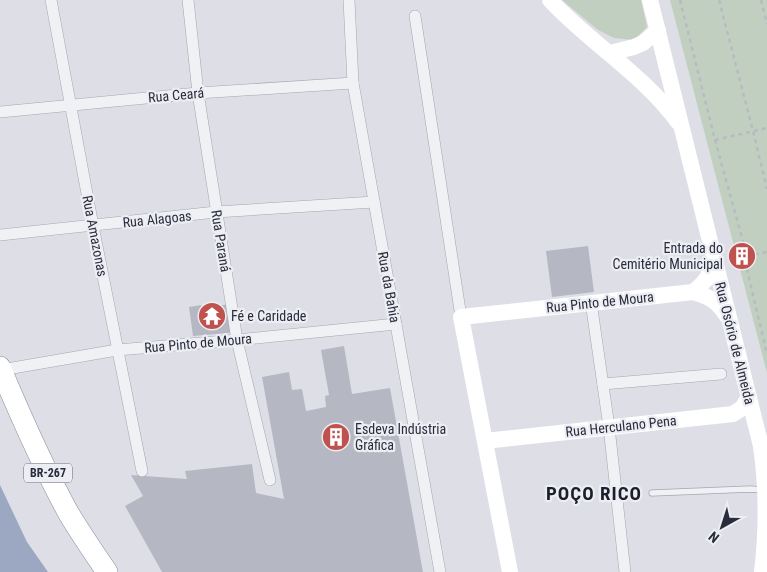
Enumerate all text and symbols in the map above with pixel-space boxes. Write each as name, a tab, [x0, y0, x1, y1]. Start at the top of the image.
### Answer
street label: Rua Ceará	[147, 85, 205, 105]
street label: Rua Amazonas	[79, 194, 111, 278]
street label: Rua Alagoas	[122, 207, 192, 231]
street label: Rua Paraná	[208, 209, 234, 273]
place label: Entrada do Cemitério Municipal	[612, 240, 723, 272]
building icon: Entrada do Cemitério Municipal	[727, 241, 757, 271]
street label: Rua da Bahia	[375, 250, 403, 324]
street label: Rua Osório de Almeida	[712, 280, 758, 406]
street label: Rua Pinto de Moura	[546, 288, 654, 316]
temple icon: Fé e Caridade	[197, 301, 227, 331]
place label: Fé e Caridade	[231, 308, 307, 324]
street label: Rua Pinto de Moura	[144, 330, 252, 356]
street label: Rua Herculano Pena	[565, 412, 677, 440]
place label: Esdeva Indústria Gráfica	[355, 421, 446, 453]
building icon: Esdeva Indústria Gráfica	[321, 422, 351, 452]
road number: BR-267	[24, 463, 72, 482]
district label: POÇO RICO	[546, 482, 642, 505]
north arrow	[697, 502, 747, 552]
text: N	[705, 528, 722, 546]

